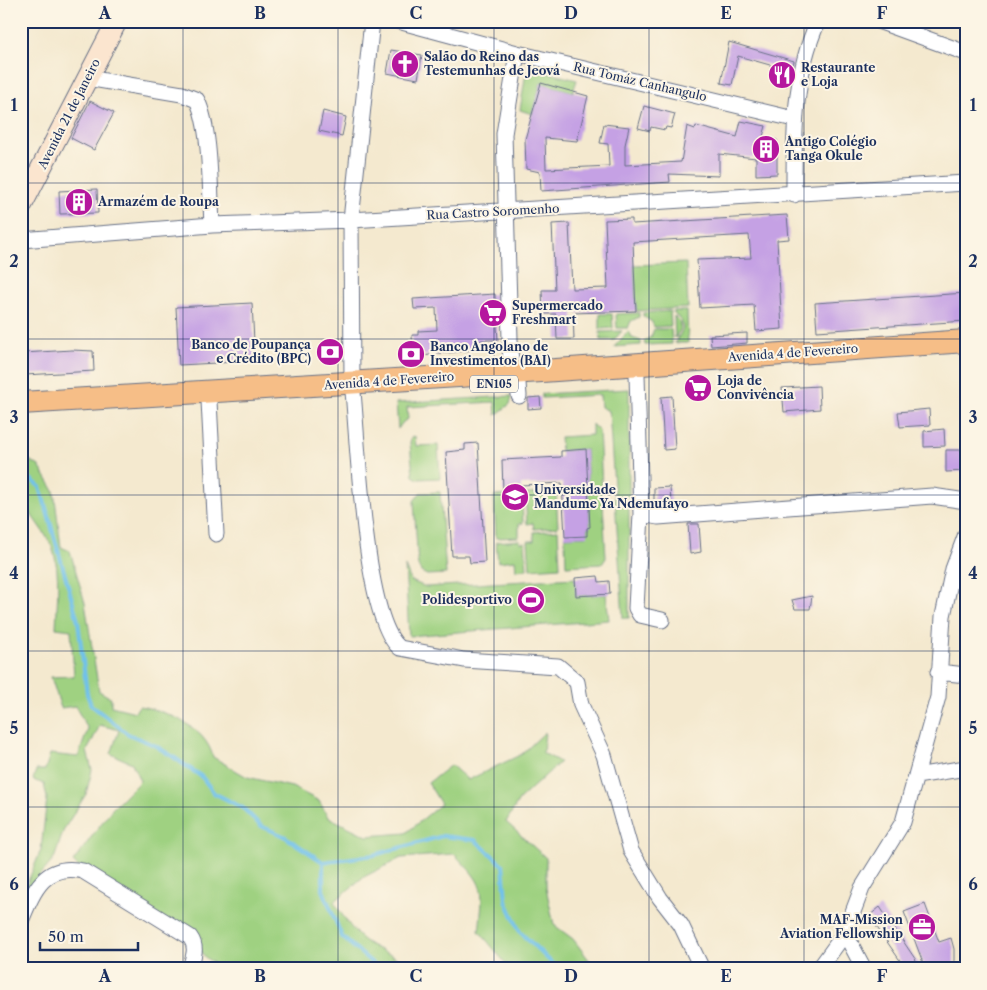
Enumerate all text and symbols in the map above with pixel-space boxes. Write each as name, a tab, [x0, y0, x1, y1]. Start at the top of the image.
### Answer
text: A	[98, 3, 112, 23]
text: B	[254, 3, 266, 23]
text: C	[410, 3, 422, 23]
text: D	[564, 3, 578, 23]
text: E	[720, 3, 732, 23]
text: F	[877, 3, 888, 23]
church icon: Salão do Reino das Testemunhas de Jeová	[390, 49, 420, 79]
place label: Salão do Reino das Testemunhas de Jeová	[424, 49, 561, 78]
street label: Avenida 21 de Janeiro	[34, 56, 103, 172]
street label: Rua Tomáz Canhangulo	[572, 59, 708, 104]
restaurant icon: Restaurante e Loja	[767, 60, 797, 90]
place label: Restaurante e Loja	[801, 60, 875, 89]
text: 1	[10, 95, 18, 115]
text: 1	[969, 95, 977, 115]
building icon: Antigo Colégio Tanga Okule	[751, 134, 781, 164]
place label: Antigo Colégio Tanga Okule	[784, 134, 877, 163]
building icon: Armazém de Roupa	[64, 187, 94, 217]
place label: Armazém de Roupa	[97, 194, 220, 209]
street label: Rua Castro Soromenho	[426, 201, 560, 222]
text: 2	[9, 251, 19, 271]
text: 2	[968, 251, 978, 271]
supermarket icon: Supermercado Freshmart	[478, 298, 508, 328]
place label: Supermercado Freshmart	[512, 298, 603, 327]
place label: Banco de Poupança e Crédito (BPC)	[191, 337, 312, 366]
bank icon: Banco de Poupança e Crédito (BPC)	[315, 337, 345, 367]
bank icon: Banco Angolano de Investimentos (BAI)	[396, 339, 426, 369]
place label: Banco Angolano de Investimentos (BAI)	[430, 339, 551, 368]
street label: Avenida 4 de Fevereiro	[726, 340, 859, 365]
street label: Avenida 4 de Fevereiro	[322, 368, 455, 393]
supermarket icon: Loja de Convivência	[683, 373, 713, 403]
place label: Loja de Convivência	[717, 373, 795, 402]
road number: EN105	[470, 376, 518, 392]
text: 3	[9, 407, 19, 427]
text: 3	[968, 407, 978, 427]
school or university icon: Universidade Mandume Ya Ndemufayo	[500, 482, 530, 512]
place label: Universidade Mandume Ya Ndemufayo	[534, 482, 689, 511]
text: 4	[9, 563, 19, 583]
text: 4	[968, 563, 978, 583]
sports icon: Polidesportivo	[516, 585, 546, 615]
place label: Polidesportivo	[422, 592, 512, 607]
text: 5	[10, 718, 19, 738]
text: 5	[969, 718, 978, 738]
text: 6	[9, 874, 19, 894]
text: 6	[968, 874, 978, 894]
place label: MAF-Mission Aviation Fellowship	[779, 912, 904, 941]
office icon: MAF-Mission Aviation Fellowship	[907, 912, 937, 942]
scale bar	[40, 920, 138, 952]
text: 50 m	[48, 927, 84, 946]
text: A	[98, 966, 112, 986]
text: B	[254, 966, 266, 986]
text: C	[410, 966, 422, 986]
text: D	[564, 966, 578, 986]
text: E	[720, 966, 732, 986]
text: F	[877, 966, 888, 986]

